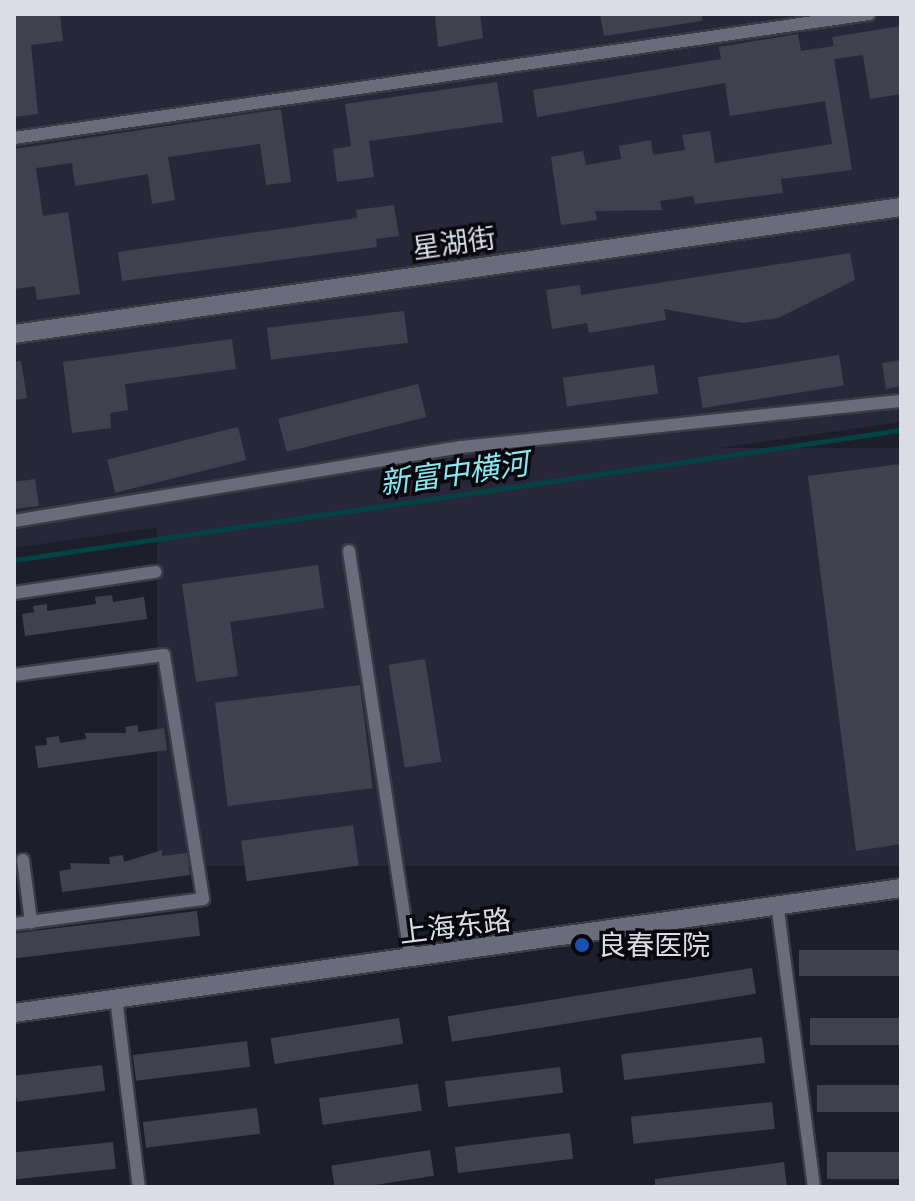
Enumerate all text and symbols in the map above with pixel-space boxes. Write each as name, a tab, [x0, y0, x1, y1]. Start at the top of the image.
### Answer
street label: 星湖街	[410, 221, 498, 265]
water label: 新富中横河	[377, 445, 531, 501]
street label: 上海东路	[397, 903, 513, 949]
place label: 良春医院	[598, 928, 710, 962]
marker: 良春医院	[573, 936, 591, 954]

